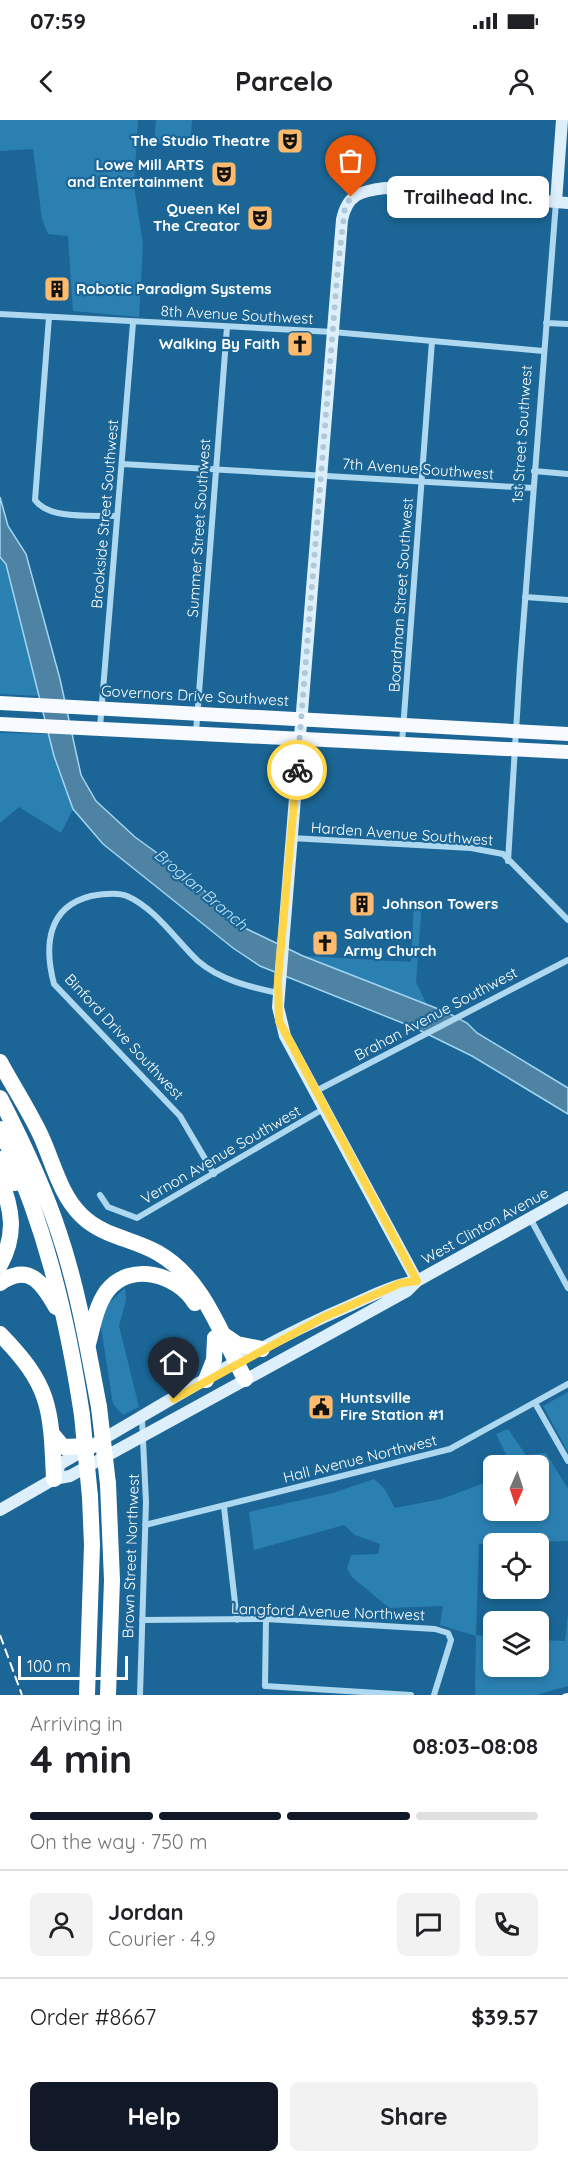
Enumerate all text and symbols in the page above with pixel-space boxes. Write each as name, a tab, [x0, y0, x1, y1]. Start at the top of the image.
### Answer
text: 07:59	[30, 7, 86, 35]
text: Parcelo	[235, 64, 333, 98]
icon: back	[30, 65, 63, 98]
icon: person	[505, 65, 538, 98]
theatre icon: The Studio Theatre	[275, 126, 305, 156]
place label: The Studio Theatre	[131, 131, 270, 150]
pin	[325, 135, 376, 197]
icon: bag	[334, 144, 367, 177]
place label: Lowe Mill ARTS and Entertainment	[67, 155, 204, 191]
theatre icon: Lowe Mill ARTS and Entertainment	[209, 159, 239, 189]
callout: Trailhead Inc.	[387, 176, 549, 218]
text: Trailhead Inc.	[403, 184, 533, 209]
place label: Queen Kel The Creator	[153, 199, 240, 235]
theatre icon: Queen Kel The Creator	[245, 203, 275, 233]
building icon: Robotic Paradigm Systems	[42, 274, 72, 304]
place label: Robotic Paradigm Systems	[76, 279, 272, 298]
street label: 8th Avenue Southwest	[160, 301, 314, 328]
church icon: Walking By Faith	[285, 329, 315, 359]
place label: Walking By Faith	[159, 334, 280, 353]
street label: 1st Street Southwest	[507, 364, 536, 504]
street label: Brookside Street Southwest	[87, 419, 122, 609]
street label: Summer Street Southwest	[183, 438, 214, 618]
street label: 7th Avenue Southwest	[341, 454, 495, 483]
street label: Boardman Street Southwest	[384, 497, 417, 693]
street label: Governors Drive Southwest	[101, 681, 289, 710]
courier	[267, 740, 327, 800]
icon: bike	[281, 754, 314, 787]
street label: Harden Avenue Southwest	[310, 818, 494, 849]
water label: Broglan Branch	[150, 844, 252, 934]
building icon: Johnson Towers	[347, 889, 377, 919]
place label: Johnson Towers	[382, 894, 498, 913]
place label: Salvation Army Church	[344, 924, 437, 960]
church icon: Salvation Army Church	[310, 928, 340, 958]
street label: Brahan Avenue Southwest	[351, 963, 520, 1065]
street label: Binford Drive Southwest	[61, 970, 188, 1104]
street label: Vernon Avenue Southwest	[138, 1101, 304, 1208]
street label: West Clinton Avenue	[418, 1183, 552, 1268]
pin	[148, 1337, 199, 1399]
icon: home	[157, 1346, 190, 1379]
place label: Huntsville Fire Station #1	[340, 1388, 444, 1424]
public building icon: Huntsville Fire Station #1	[306, 1392, 336, 1422]
street label: Hall Avenue Northwest	[281, 1430, 439, 1487]
north arrow	[483, 1455, 549, 1521]
map controls	[483, 1455, 549, 1677]
street label: Brown Street Northwest	[118, 1473, 143, 1639]
button: locate	[483, 1533, 549, 1599]
street label: Langford Avenue Northwest	[231, 1599, 425, 1624]
button: layers	[483, 1611, 549, 1677]
scale bar	[18, 1653, 128, 1680]
text: 100 m	[27, 1656, 71, 1676]
text: Arriving in	[30, 1711, 123, 1736]
text: 08:03–08:08	[413, 1732, 538, 1760]
text: 4 min	[30, 1734, 132, 1783]
text: On the way · 750 m	[30, 1829, 207, 1854]
button: person	[30, 1893, 93, 1956]
button: chat	[397, 1893, 460, 1956]
button: phone	[475, 1893, 538, 1956]
text: Jordan	[108, 1898, 184, 1926]
text: Courier · 4.9	[108, 1926, 216, 1951]
text: Order #8667	[30, 2003, 156, 2031]
text: $39.57	[471, 2003, 538, 2031]
button: Help	[30, 2082, 278, 2151]
button: Share	[290, 2082, 538, 2151]

